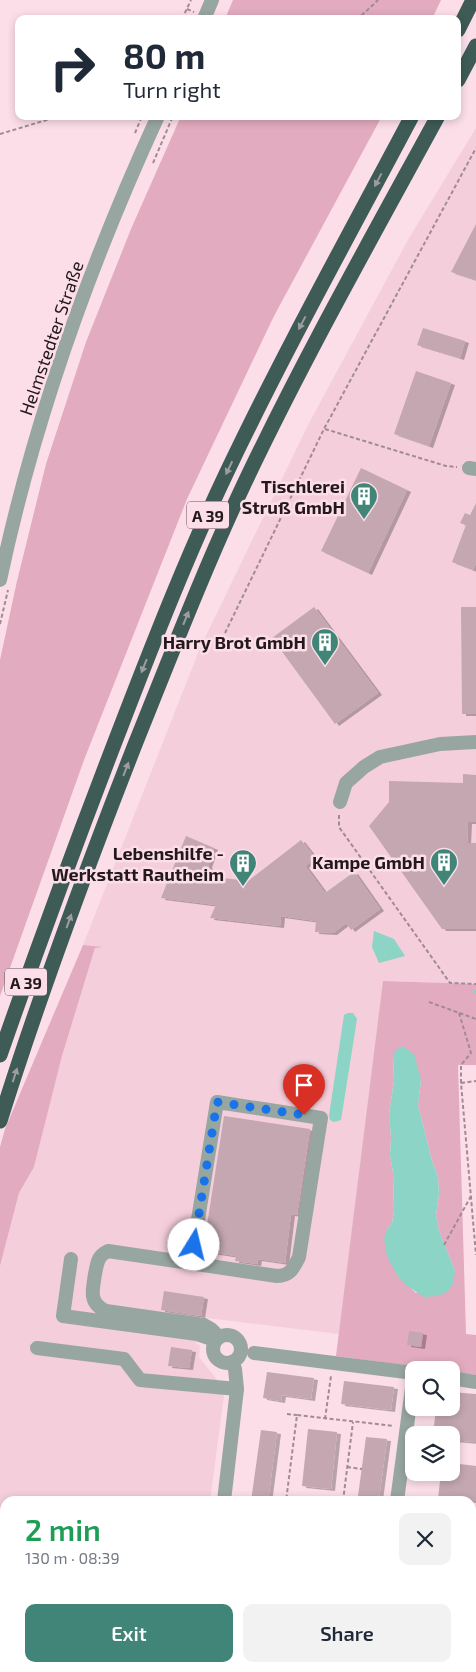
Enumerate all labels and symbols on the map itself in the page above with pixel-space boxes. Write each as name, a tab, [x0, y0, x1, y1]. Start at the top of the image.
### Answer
one-way arrow	[374, 172, 382, 187]
street label: Helmstedter Straße	[14, 258, 88, 418]
one-way arrow	[298, 316, 306, 330]
one-way arrow	[225, 461, 233, 476]
place label: Tischlerei Struß GmbH	[242, 475, 345, 518]
building icon: Tischlerei Struß GmbH	[349, 481, 379, 520]
road number: A 39	[187, 502, 229, 528]
one-way arrow	[182, 610, 190, 625]
building icon: Harry Brot GmbH	[310, 627, 340, 666]
place label: Harry Brot GmbH	[163, 631, 306, 653]
one-way arrow	[140, 659, 148, 673]
one-way arrow	[122, 761, 130, 776]
place label: Lebenshilfe - Werkstatt Rautheim	[51, 842, 224, 885]
building icon: Kampe GmbH	[429, 847, 459, 886]
building icon: Lebenshilfe - Werkstatt Rautheim	[228, 848, 258, 887]
place label: Kampe GmbH	[312, 851, 425, 873]
one-way arrow	[66, 914, 73, 929]
road number: A 39	[5, 969, 47, 996]
pin	[283, 1064, 325, 1115]
one-way arrow	[12, 1067, 19, 1082]
position arrow	[167, 1218, 219, 1270]

